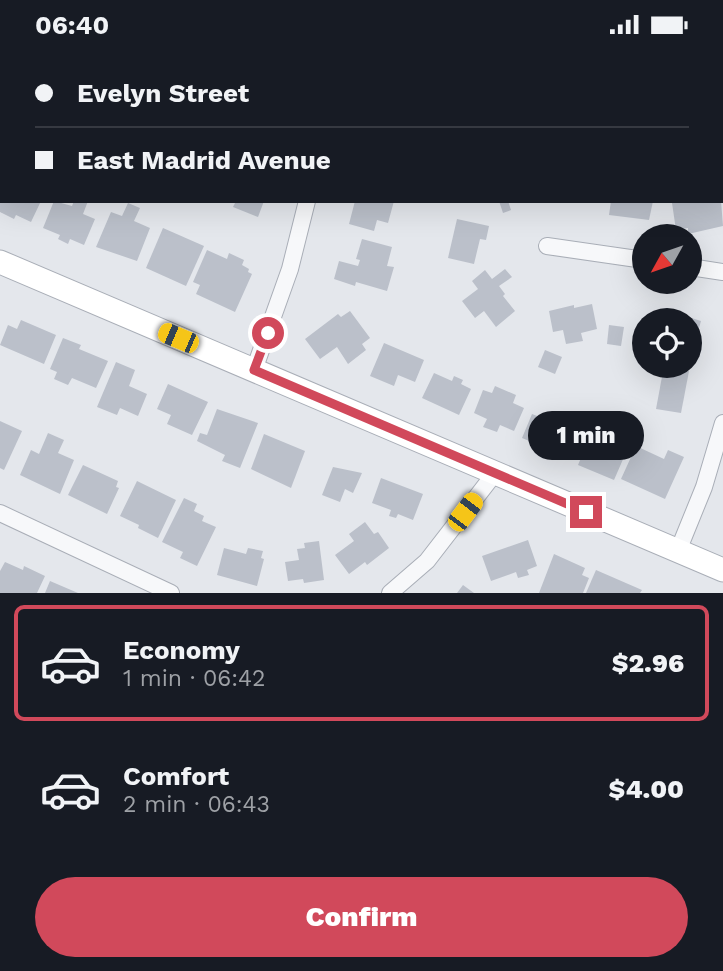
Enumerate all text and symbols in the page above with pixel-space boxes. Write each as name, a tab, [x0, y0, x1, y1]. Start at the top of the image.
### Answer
text: 06:40	[35, 10, 109, 40]
text: Evelyn Street	[77, 78, 249, 108]
text: East Madrid Avenue	[77, 145, 331, 175]
north arrow	[632, 224, 702, 294]
map controls	[632, 224, 702, 378]
button: locate	[632, 308, 702, 378]
route start	[252, 317, 284, 349]
car	[155, 320, 202, 356]
callout: 1 min	[528, 411, 644, 459]
text: 1 min	[556, 422, 616, 449]
car	[444, 489, 487, 535]
route end	[570, 496, 602, 528]
icon: car	[39, 632, 102, 695]
text: Economy	[123, 635, 240, 665]
text: $2.96	[612, 648, 684, 678]
text: 1 min · 06:42	[123, 665, 266, 692]
icon: car	[39, 758, 102, 821]
text: Comfort	[123, 761, 229, 791]
text: $4.00	[609, 774, 684, 804]
text: 2 min · 06:43	[123, 791, 270, 818]
button: Confirm	[35, 877, 688, 957]

